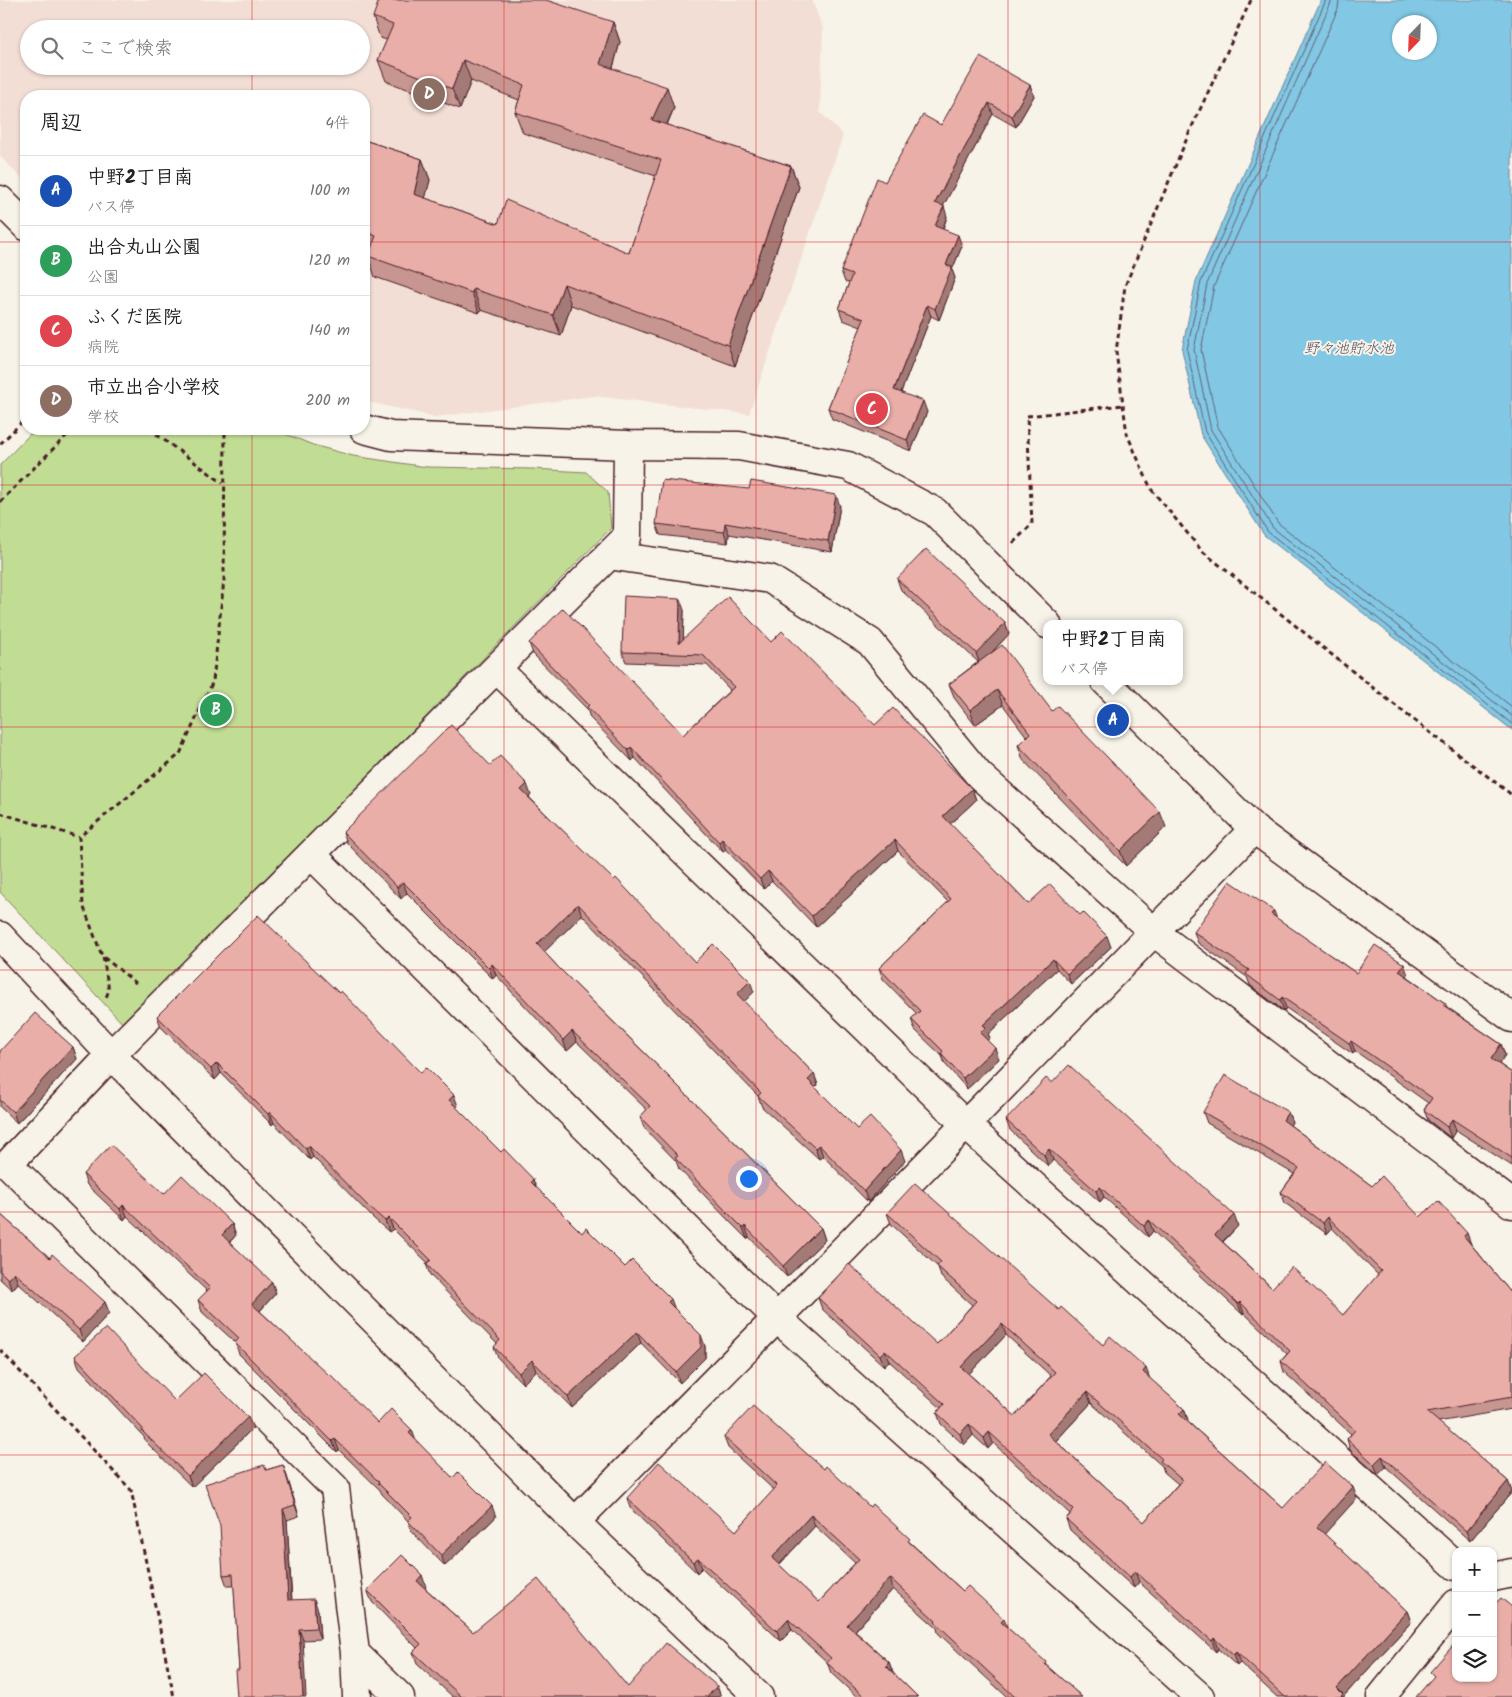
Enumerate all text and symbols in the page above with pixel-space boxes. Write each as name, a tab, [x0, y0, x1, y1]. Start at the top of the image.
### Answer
north arrow	[1392, 15, 1437, 60]
search box	[20, 20, 370, 75]
icon: search	[38, 34, 66, 62]
text: ここで検索	[78, 34, 173, 64]
pin: D	[413, 75, 445, 113]
text: 周辺	[40, 107, 82, 140]
text: 4件	[325, 111, 350, 136]
text: 中野2丁目南	[87, 163, 193, 193]
text: A	[51, 178, 61, 203]
text: 100 m	[310, 178, 350, 203]
text: バス停	[87, 195, 135, 220]
text: 出合丸山公園	[87, 233, 201, 263]
text: B	[51, 248, 61, 273]
text: 120 m	[309, 248, 350, 273]
text: 公園	[87, 265, 119, 290]
text: ふくだ医院	[87, 303, 182, 333]
text: C	[51, 318, 61, 343]
text: 140 m	[309, 318, 350, 343]
text: 病院	[87, 335, 119, 360]
water label: 野々池貯水池	[1304, 337, 1395, 361]
text: 市立出合小学校	[87, 373, 220, 403]
text: D	[51, 388, 61, 413]
text: 200 m	[306, 388, 350, 413]
pin: C	[856, 390, 888, 428]
text: 学校	[87, 405, 119, 430]
popup	[1043, 620, 1183, 685]
text: 中野2丁目南	[1060, 625, 1166, 655]
text: バス停	[1060, 657, 1108, 682]
pin: B	[200, 691, 232, 729]
pin: A	[1097, 701, 1129, 739]
your location	[736, 1166, 762, 1192]
map controls	[1452, 1547, 1497, 1682]
button: +	[1452, 1547, 1497, 1592]
button: −	[1452, 1592, 1497, 1637]
button: layers	[1452, 1637, 1497, 1682]

